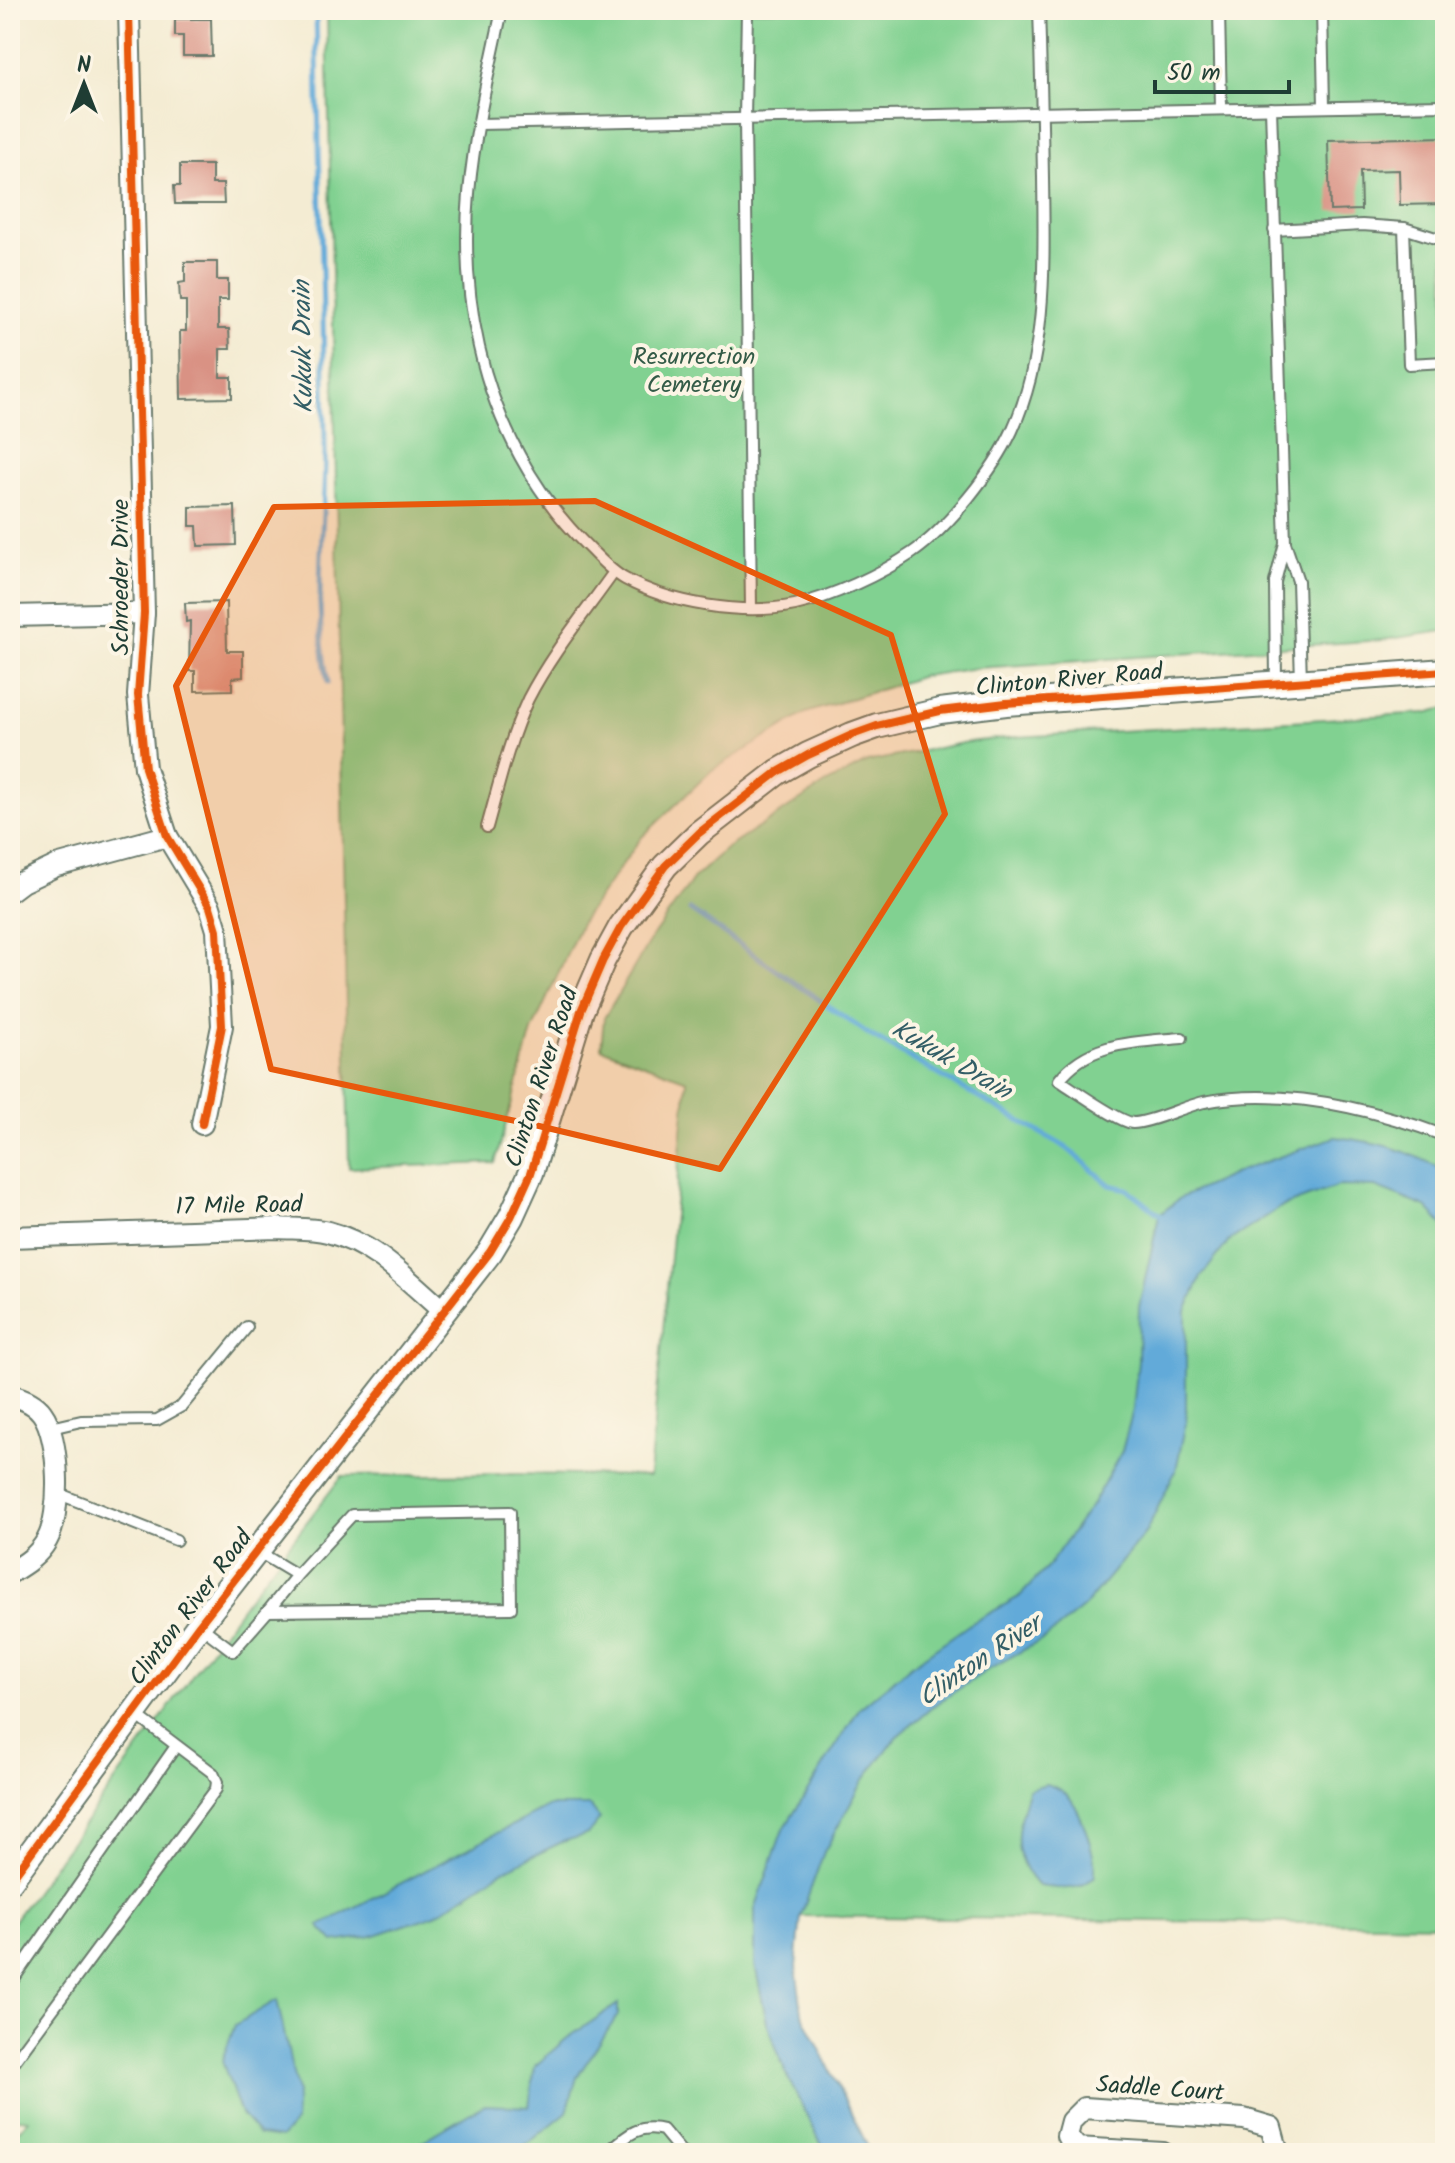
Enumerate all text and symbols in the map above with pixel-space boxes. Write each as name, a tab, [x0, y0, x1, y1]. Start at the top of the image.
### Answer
north arrow	[44, 44, 124, 124]
scale bar	[1155, 44, 1289, 94]
text: N	[77, 49, 91, 84]
text: 50 m	[1167, 54, 1221, 93]
water label: Kukuk Drain	[282, 278, 326, 414]
park label: Resurrection Cemetery	[633, 338, 755, 405]
street label: Schroeder Drive	[102, 499, 141, 655]
street label: Clinton River Road	[974, 653, 1165, 708]
street label: Clinton River Road	[495, 981, 590, 1173]
water label: Kukuk Drain	[883, 1009, 1021, 1113]
street label: 17 Mile Road	[175, 1186, 304, 1227]
street label: Clinton River Road	[119, 1520, 264, 1695]
water label: Clinton River	[910, 1602, 1055, 1718]
street label: Saddle Court	[1095, 2066, 1226, 2113]

